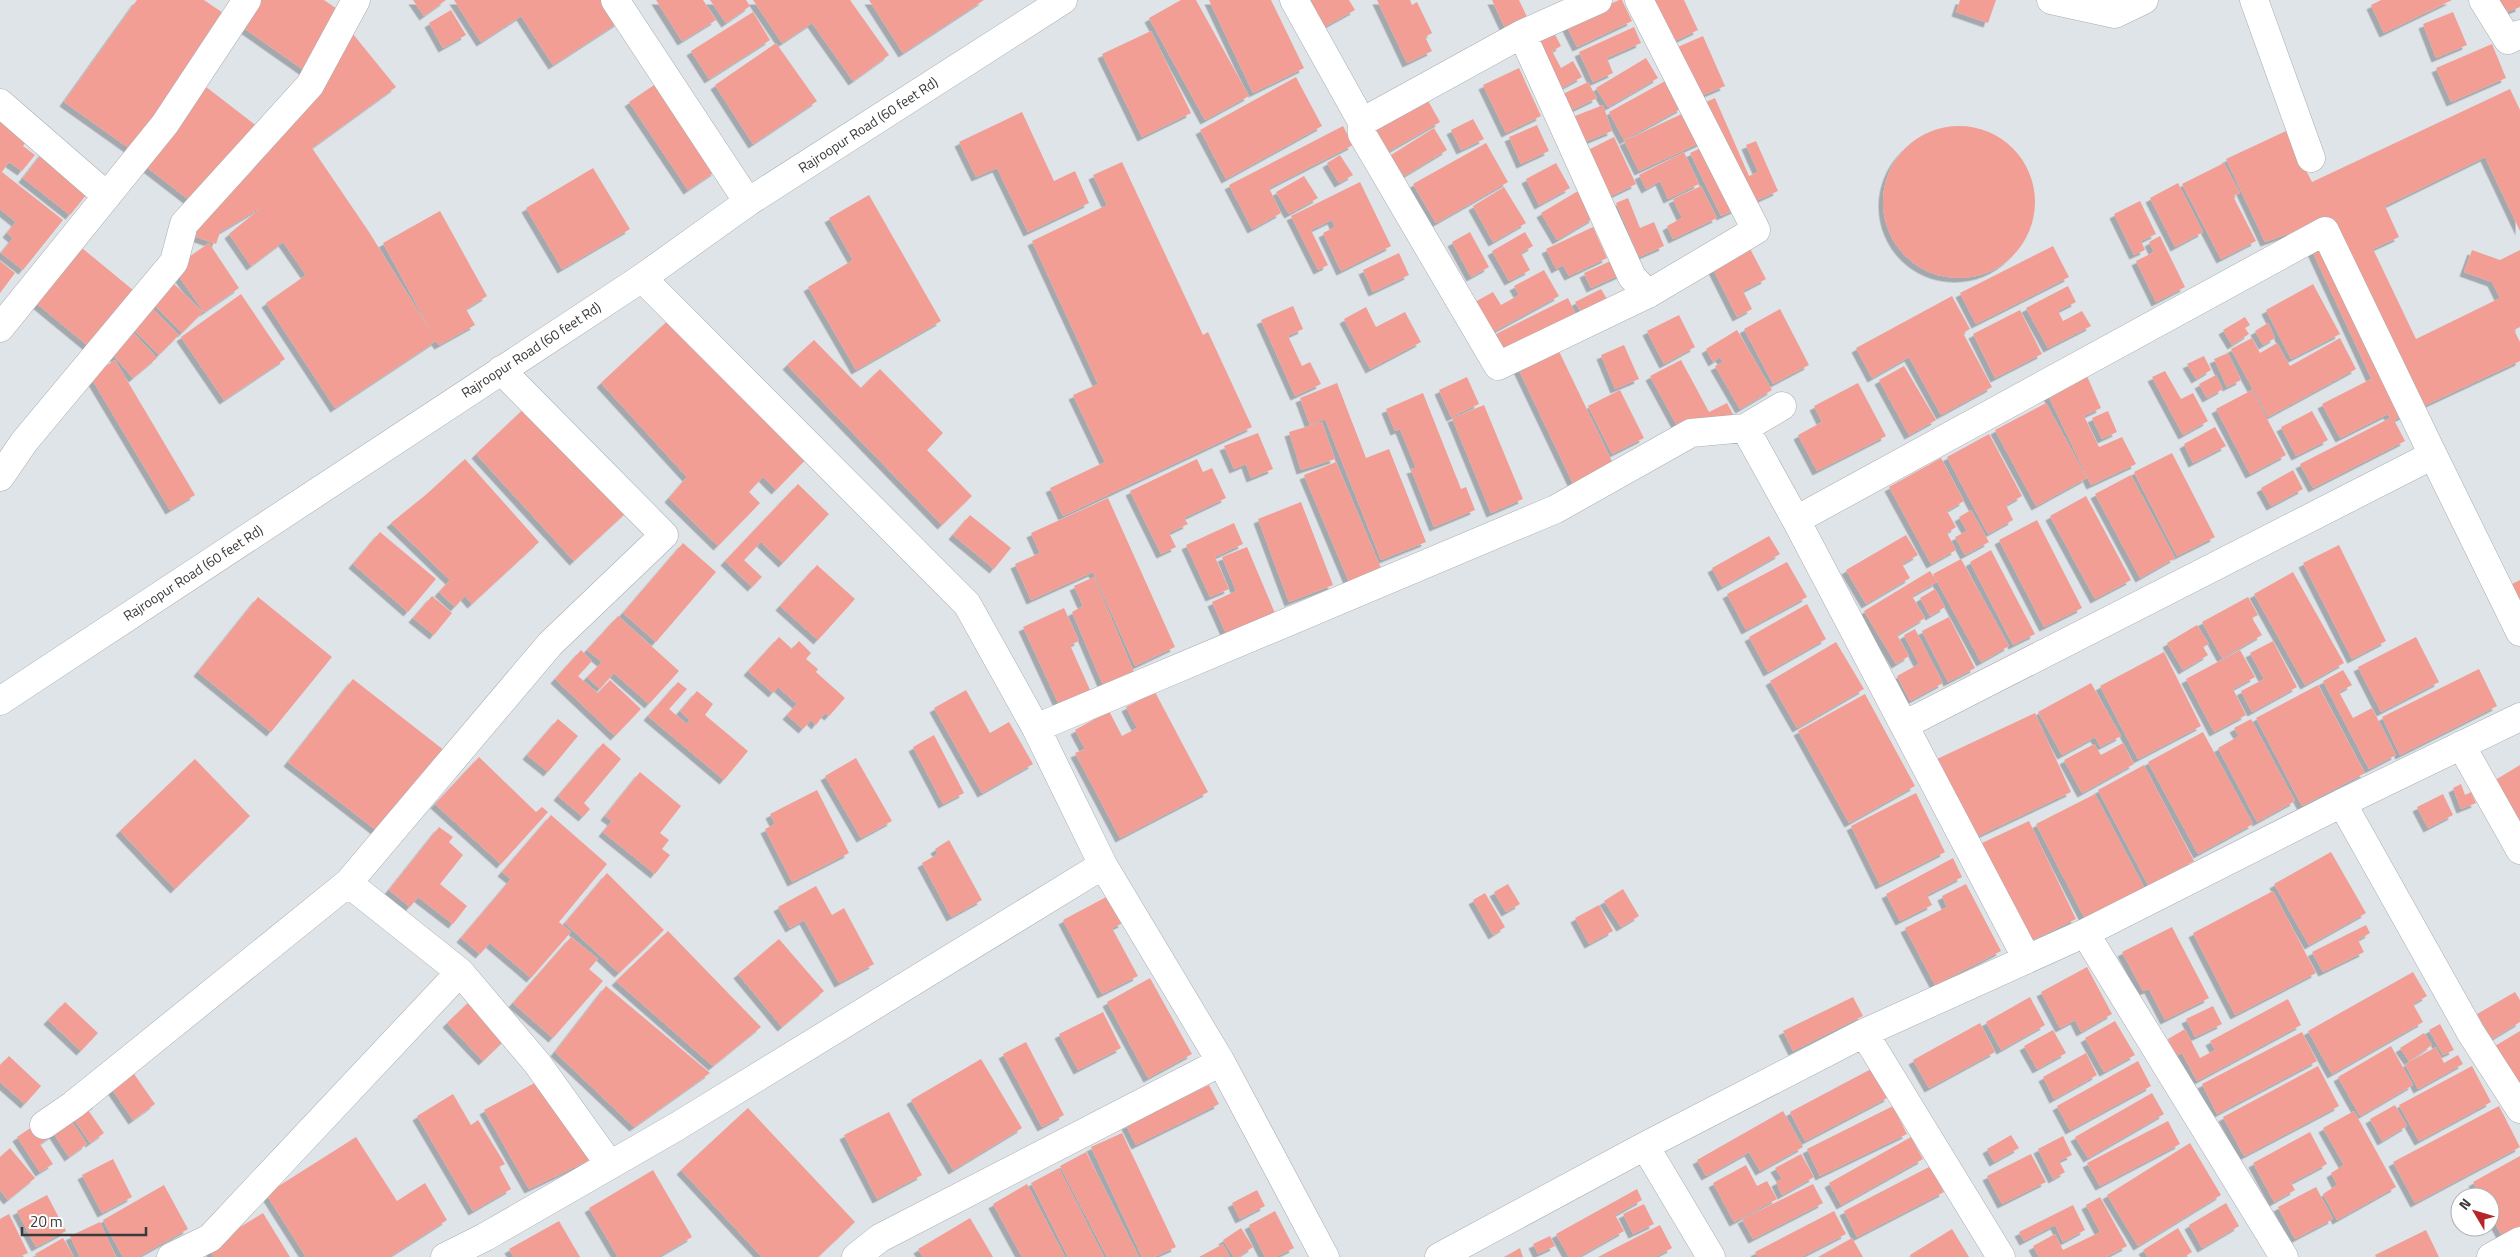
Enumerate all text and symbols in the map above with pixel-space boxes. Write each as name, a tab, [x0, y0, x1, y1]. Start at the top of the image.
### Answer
street label: Rajroopur Road (60 feet Rd)	[794, 71, 942, 178]
street label: Rajroopur Road (60 feet Rd)	[457, 296, 605, 403]
street label: Rajroopur Road (60 feet Rd)	[119, 519, 267, 626]
north arrow	[2450, 1187, 2500, 1237]
text: N	[2453, 1193, 2476, 1214]
scale bar	[22, 1204, 146, 1236]
text: 20 m	[30, 1210, 63, 1233]

